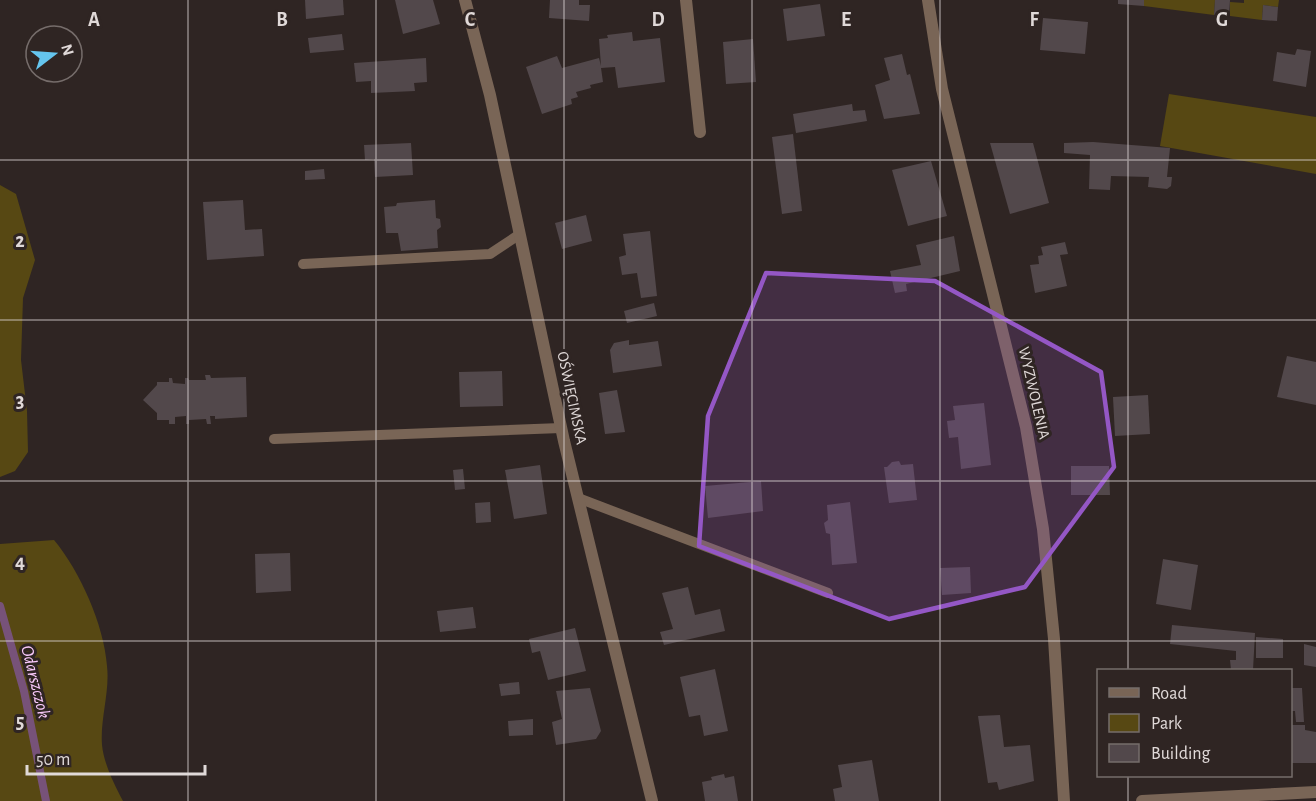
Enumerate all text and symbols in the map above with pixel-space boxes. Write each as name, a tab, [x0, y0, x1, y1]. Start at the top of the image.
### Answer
text: A	[88, 10, 100, 30]
text: B	[276, 10, 288, 30]
text: C	[465, 10, 476, 30]
text: D	[651, 10, 665, 30]
text: E	[841, 10, 851, 30]
text: F	[1029, 10, 1039, 30]
text: G	[1216, 10, 1228, 30]
north arrow	[24, 24, 84, 84]
text: N	[58, 42, 77, 58]
text: 2	[15, 231, 25, 251]
street label: WYZWOLENIA	[1016, 345, 1052, 441]
street label: OŚWIĘCIMSKA	[554, 349, 593, 446]
text: 3	[16, 391, 24, 411]
text: 4	[15, 552, 25, 572]
water label: Odarszczok	[17, 644, 53, 720]
legend	[1097, 669, 1292, 777]
text: Road	[1151, 685, 1187, 703]
text: 5	[16, 712, 24, 732]
text: Park	[1151, 715, 1183, 733]
scale bar	[27, 738, 206, 776]
text: Building	[1151, 745, 1211, 763]
text: 50 m	[36, 751, 70, 769]

